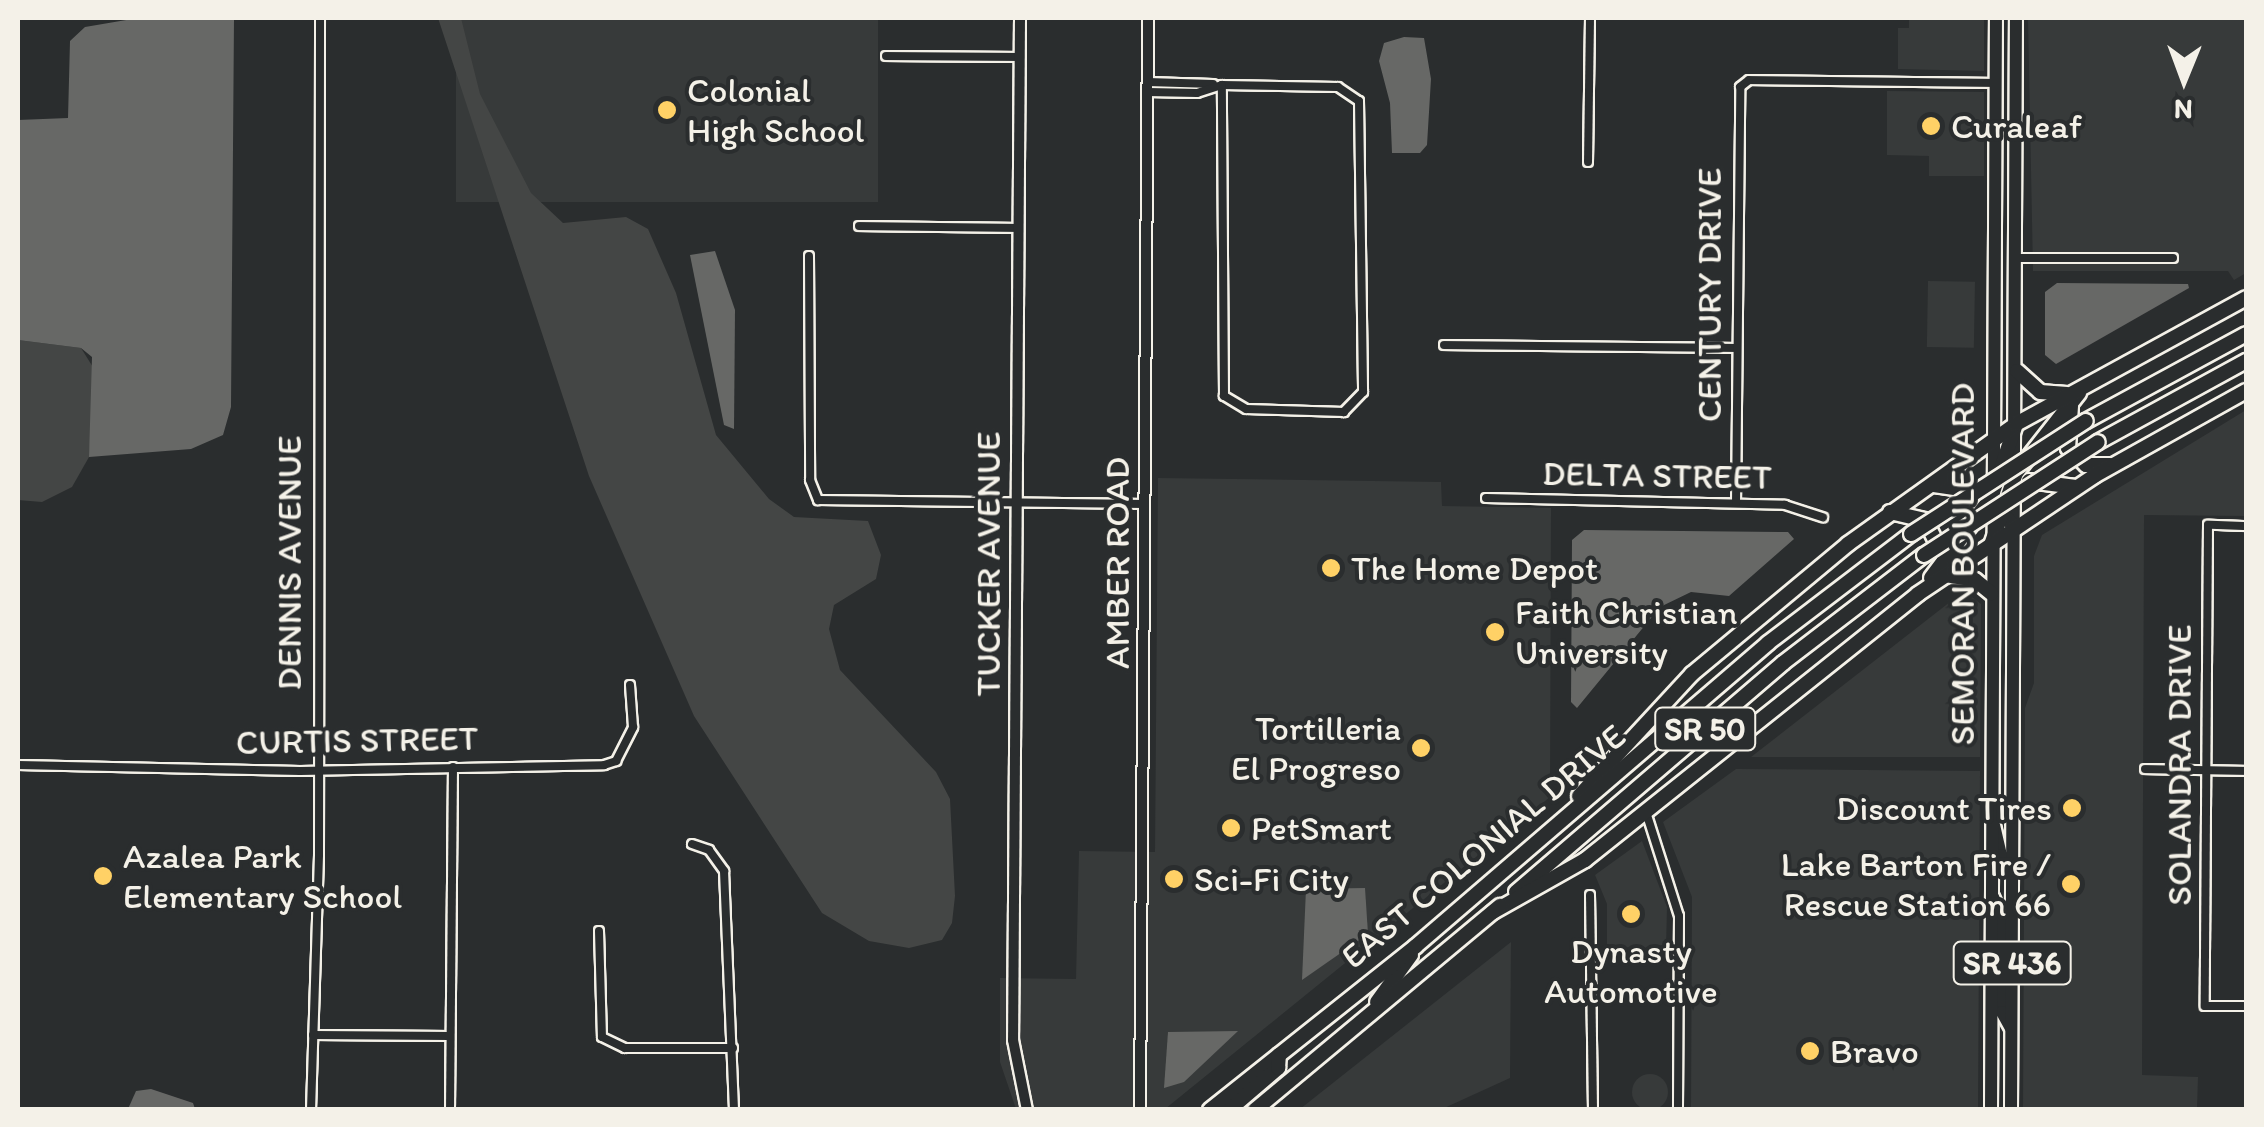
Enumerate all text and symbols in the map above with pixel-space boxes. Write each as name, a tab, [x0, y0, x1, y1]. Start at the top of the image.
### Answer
north arrow	[2134, 30, 2234, 130]
place label: Colonial High School	[687, 69, 863, 151]
text: N	[2174, 93, 2193, 127]
marker: Colonial High School	[656, 99, 678, 121]
place label: Curaleaf	[1951, 105, 2082, 147]
marker: Curaleaf	[1920, 115, 1942, 137]
street label: CENTURY DRIVE	[1688, 167, 1730, 423]
street label: SEMORAN BOULEVARD	[1941, 383, 1983, 745]
street label: TUCKER AVENUE	[967, 432, 1009, 696]
street label: DENNIS AVENUE	[268, 436, 310, 690]
street label: DELTA STREET	[1542, 452, 1772, 498]
street label: AMBER ROAD	[1096, 457, 1138, 669]
place label: The Home Depot	[1351, 547, 1599, 589]
marker: The Home Depot	[1320, 557, 1342, 579]
place label: Faith Christian University	[1515, 591, 1736, 673]
marker: Faith Christian University	[1484, 621, 1506, 643]
street label: SOLANDRA DRIVE	[2158, 624, 2200, 906]
road number: SR 50	[1652, 702, 1758, 756]
place label: Tortilleria El Progreso	[1230, 707, 1401, 789]
street label: EAST COLONIAL DRIVE	[1331, 713, 1635, 979]
street label: CURTIS STREET	[235, 717, 479, 763]
marker: Tortilleria El Progreso	[1410, 737, 1432, 759]
place label: Discount Tires	[1836, 787, 2052, 829]
marker: Discount Tires	[2061, 797, 2083, 819]
place label: PetSmart	[1251, 807, 1392, 849]
marker: PetSmart	[1220, 817, 1242, 839]
place label: Azalea Park Elementary School	[123, 835, 402, 917]
place label: Lake Barton Fire / Rescue Station 66	[1779, 843, 2051, 925]
place label: Sci-Fi City	[1194, 858, 1349, 900]
marker: Azalea Park Elementary School	[92, 865, 114, 887]
marker: Sci-Fi City	[1163, 868, 1185, 890]
marker: Lake Barton Fire / Rescue Station 66	[2060, 873, 2082, 895]
marker: Dynasty Automotive	[1620, 903, 1642, 925]
place label: Dynasty Automotive	[1544, 930, 1718, 1012]
road number: SR 436	[1952, 936, 2072, 990]
place label: Bravo	[1830, 1030, 1919, 1072]
marker: Bravo	[1799, 1040, 1821, 1062]

